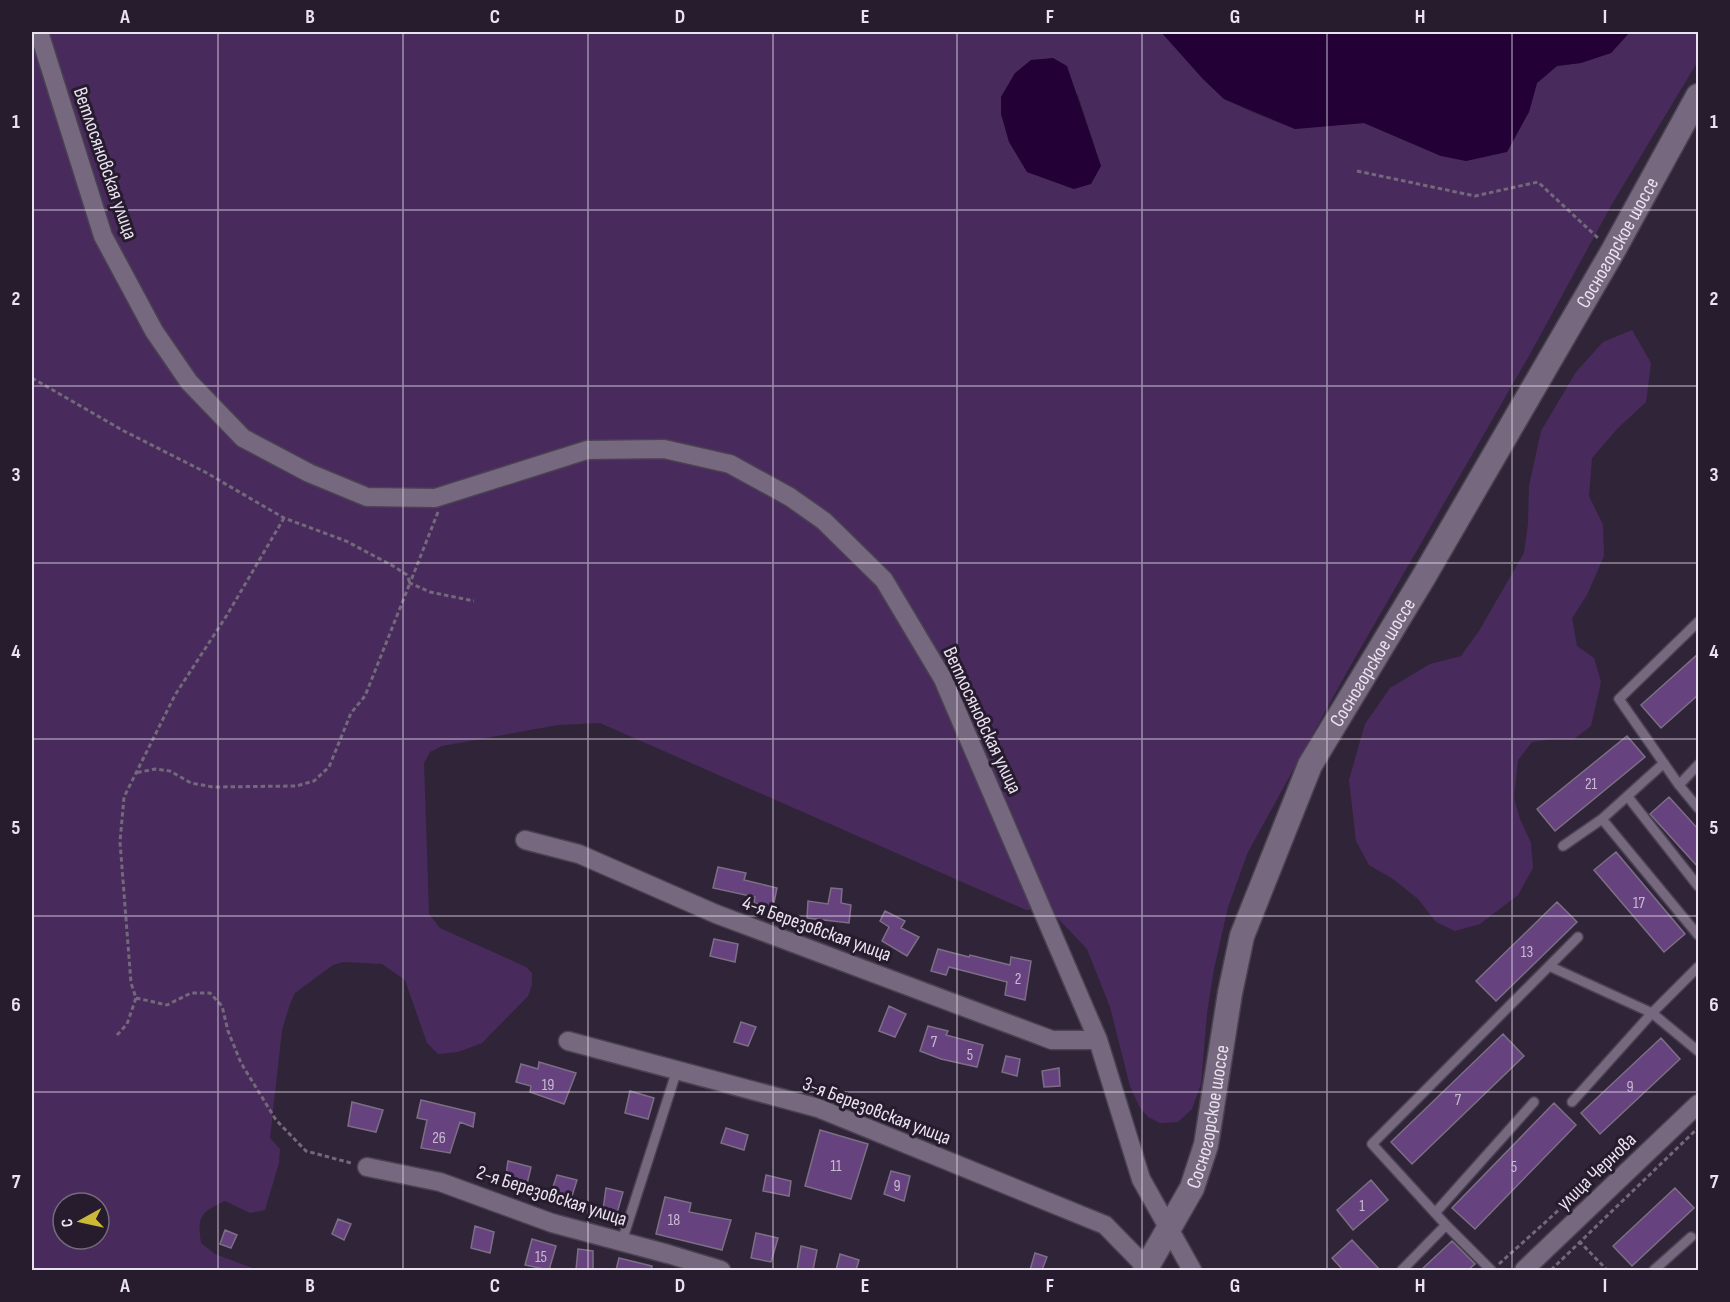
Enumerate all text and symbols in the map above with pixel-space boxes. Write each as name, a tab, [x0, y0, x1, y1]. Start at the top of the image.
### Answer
text: A	[119, 5, 130, 29]
text: B	[305, 5, 315, 29]
text: C	[490, 5, 500, 29]
text: D	[675, 5, 685, 29]
text: E	[861, 5, 869, 29]
text: F	[1046, 5, 1054, 29]
text: G	[1230, 5, 1240, 29]
text: H	[1415, 5, 1425, 29]
text: I	[1603, 5, 1607, 29]
street label: Ветлосяновская улица	[68, 84, 142, 242]
text: 1	[12, 110, 20, 134]
text: 1	[1710, 110, 1718, 134]
street label: Сосногорское шоссе	[1572, 173, 1664, 313]
text: 2	[12, 287, 20, 311]
text: 2	[1710, 287, 1718, 311]
text: 3	[12, 463, 21, 487]
text: 3	[1710, 463, 1719, 487]
street label: Сосногорское шоссе	[1325, 594, 1421, 731]
text: 4	[11, 640, 21, 664]
text: 4	[1709, 640, 1719, 664]
street label: Ветлосяновская улица	[938, 643, 1027, 798]
house number: 21	[1585, 775, 1598, 794]
text: 5	[12, 816, 21, 840]
text: 5	[1710, 816, 1719, 840]
street label: 4-я Березовская улица	[739, 891, 894, 967]
house number: 17	[1633, 894, 1646, 913]
house number: 13	[1521, 943, 1533, 962]
house number: 2	[1015, 970, 1021, 989]
text: 6	[11, 993, 21, 1017]
text: 6	[1709, 993, 1719, 1017]
house number: 7	[931, 1033, 938, 1052]
street label: Сосногорское шоссе	[1182, 1043, 1235, 1192]
house number: 5	[967, 1046, 973, 1065]
street label: 3-я Березовская улица	[799, 1072, 954, 1150]
house number: 19	[542, 1076, 554, 1095]
house number: 9	[1626, 1078, 1634, 1097]
house number: 7	[1455, 1091, 1462, 1110]
street label: улица Чернова	[1552, 1128, 1641, 1215]
house number: 26	[432, 1129, 446, 1148]
house number: 11	[830, 1157, 842, 1176]
house number: 5	[1511, 1158, 1517, 1177]
street label: 2-я Березовская улица	[473, 1160, 630, 1232]
text: 7	[12, 1170, 21, 1194]
text: 7	[1710, 1170, 1719, 1194]
house number: 9	[893, 1177, 901, 1196]
north arrow	[51, 1191, 111, 1251]
house number: 1	[1359, 1197, 1365, 1216]
house number: 18	[668, 1211, 680, 1230]
text: С	[58, 1217, 78, 1228]
house number: 15	[535, 1248, 547, 1267]
text: A	[119, 1274, 130, 1298]
text: B	[305, 1274, 315, 1298]
text: C	[490, 1274, 500, 1298]
text: D	[675, 1274, 685, 1298]
text: E	[861, 1274, 869, 1298]
text: F	[1046, 1274, 1054, 1298]
text: G	[1230, 1274, 1240, 1298]
text: H	[1415, 1274, 1425, 1298]
text: I	[1603, 1274, 1607, 1298]

